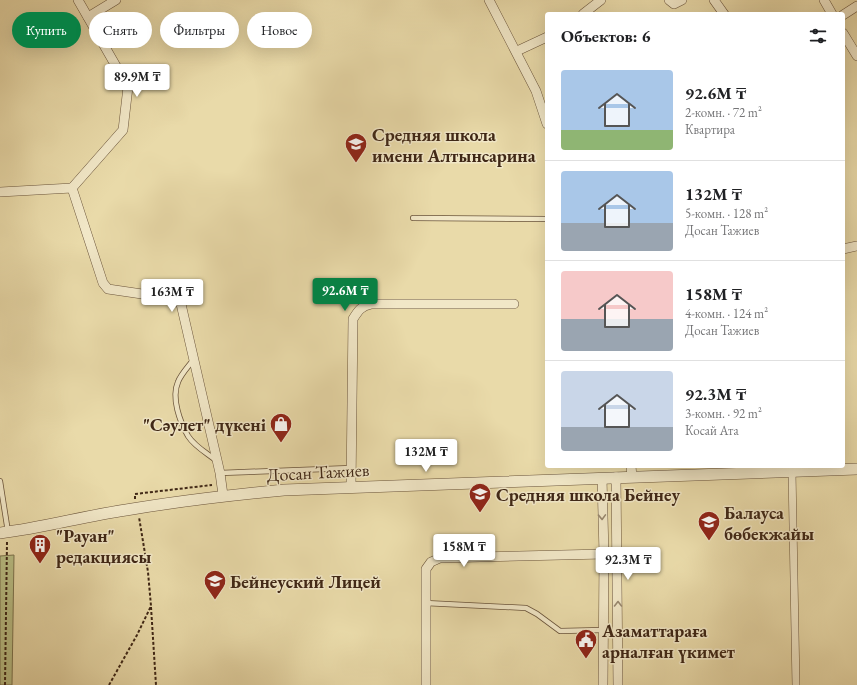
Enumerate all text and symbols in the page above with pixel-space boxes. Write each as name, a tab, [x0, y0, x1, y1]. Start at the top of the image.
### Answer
chip: Купить	[12, 12, 81, 48]
chip: Снять	[89, 12, 152, 48]
chip: Фильтры	[160, 12, 239, 48]
chip: Новое	[247, 12, 312, 48]
text: Объектов: 6	[561, 25, 651, 47]
icon: filters	[807, 25, 829, 47]
pin: 89.9M ₸	[100, 64, 174, 98]
text: 89.9M ₸	[114, 68, 160, 85]
text: 92.6M ₸	[685, 82, 746, 104]
icon: home	[593, 86, 641, 134]
text: 2-комн. · 72 m²	[685, 104, 762, 121]
text: Квартира	[685, 121, 735, 138]
place label: Средняя школа имени Алтынсарина	[372, 123, 536, 167]
school or university icon: Средняя школа имени Алтынсарина	[343, 131, 369, 164]
text: 132M ₸	[685, 183, 742, 205]
icon: home	[593, 187, 641, 235]
text: 5-комн. · 128 m²	[685, 205, 768, 222]
text: Досан Тажиев	[685, 222, 759, 239]
pin: 92.6M ₸	[308, 278, 382, 312]
pin: 163M ₸	[139, 279, 205, 313]
text: 92.6M ₸	[322, 282, 368, 299]
text: 163M ₸	[150, 283, 194, 300]
text: 158M ₸	[685, 283, 742, 305]
icon: home	[593, 287, 641, 335]
text: 4-комн. · 124 m²	[685, 305, 768, 322]
text: Досан Тажиев	[685, 322, 759, 339]
text: 92.3M ₸	[685, 383, 746, 405]
icon: home	[593, 387, 641, 435]
text: 3-комн. · 92 m²	[685, 405, 762, 422]
shop icon: "Сәулет" дүкені	[268, 411, 294, 444]
place label: "Сәулет" дүкені	[143, 413, 267, 436]
text: Косай Ата	[685, 422, 739, 439]
pin: 132M ₸	[393, 439, 459, 473]
text: 132M ₸	[404, 443, 448, 460]
street label: Досан Тажиев	[266, 458, 370, 486]
school or university icon: Средняя школа Бейнеу	[467, 481, 493, 514]
place label: Средняя школа Бейнеу	[496, 483, 680, 506]
place label: Балауса бөбекжайы	[724, 501, 814, 545]
school or university icon: Балауса бөбекжайы	[696, 509, 722, 542]
one-way arrow	[598, 514, 607, 520]
place label: "Рауан" редакциясы	[56, 524, 151, 568]
building icon: "Рауан" редакциясы	[27, 532, 53, 565]
pin: 158M ₸	[431, 534, 497, 568]
text: 158M ₸	[442, 538, 486, 555]
pin: 92.3M ₸	[591, 547, 665, 581]
text: 92.3M ₸	[605, 551, 651, 568]
school or university icon: Бейнеуский Лицей	[202, 568, 228, 601]
place label: Бейнеуский Лицей	[230, 570, 381, 593]
one-way arrow	[614, 601, 622, 607]
place label: Азаматтараға арналған үкимет	[601, 619, 735, 663]
public building icon: Азаматтараға арналған үкимет	[573, 627, 599, 660]

